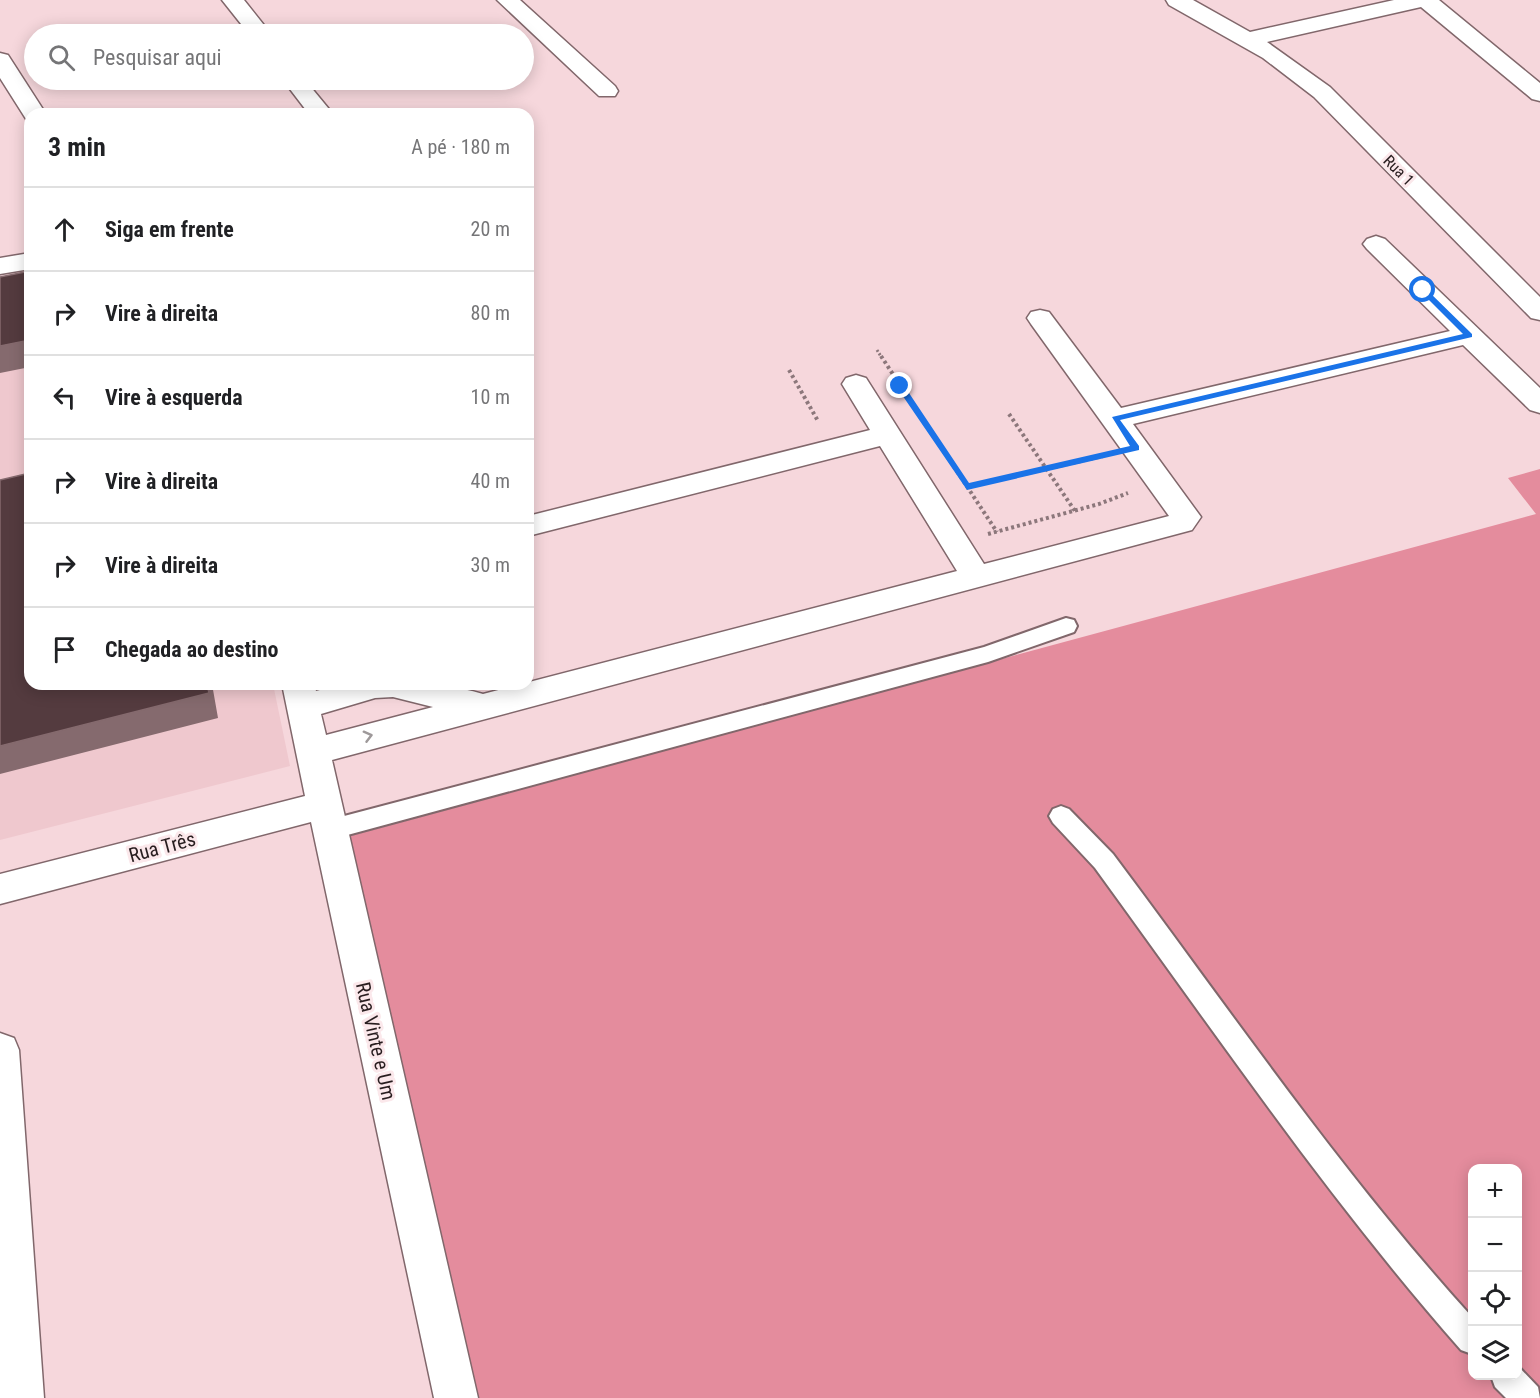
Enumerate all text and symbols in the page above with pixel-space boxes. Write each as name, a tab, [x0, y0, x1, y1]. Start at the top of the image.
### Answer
search box	[24, 24, 534, 90]
icon: search	[45, 41, 78, 74]
text: Pesquisar aqui	[93, 45, 222, 70]
text: 3 min	[48, 132, 106, 162]
text: A pé · 180 m	[411, 135, 510, 159]
street label: Rua 1	[1379, 151, 1418, 190]
icon: ahead	[48, 213, 81, 246]
text: Siga em frente	[105, 217, 234, 242]
text: 20 m	[471, 217, 510, 241]
route start	[1409, 276, 1435, 302]
icon: right	[48, 297, 81, 330]
text: Vire à direita	[105, 301, 218, 326]
text: 80 m	[471, 301, 510, 325]
route end	[886, 372, 912, 398]
icon: left	[48, 381, 81, 414]
text: Vire à esquerda	[105, 385, 243, 410]
text: 10 m	[471, 385, 510, 409]
icon: right	[48, 465, 81, 498]
text: Vire à direita	[105, 469, 218, 494]
text: 40 m	[471, 469, 510, 493]
icon: right	[48, 549, 81, 582]
text: Vire à direita	[105, 553, 218, 578]
text: 30 m	[471, 553, 510, 577]
icon: arrive	[48, 633, 81, 666]
text: Chegada ao destino	[105, 637, 279, 662]
one-way arrow	[363, 731, 373, 744]
street label: Rua Três	[126, 827, 198, 867]
street label: Rua Vinte e Um	[351, 980, 401, 1102]
map controls	[1468, 1164, 1522, 1380]
button: +	[1468, 1164, 1522, 1218]
button: −	[1468, 1218, 1522, 1272]
button: locate	[1468, 1272, 1522, 1326]
button: layers	[1468, 1326, 1522, 1380]

